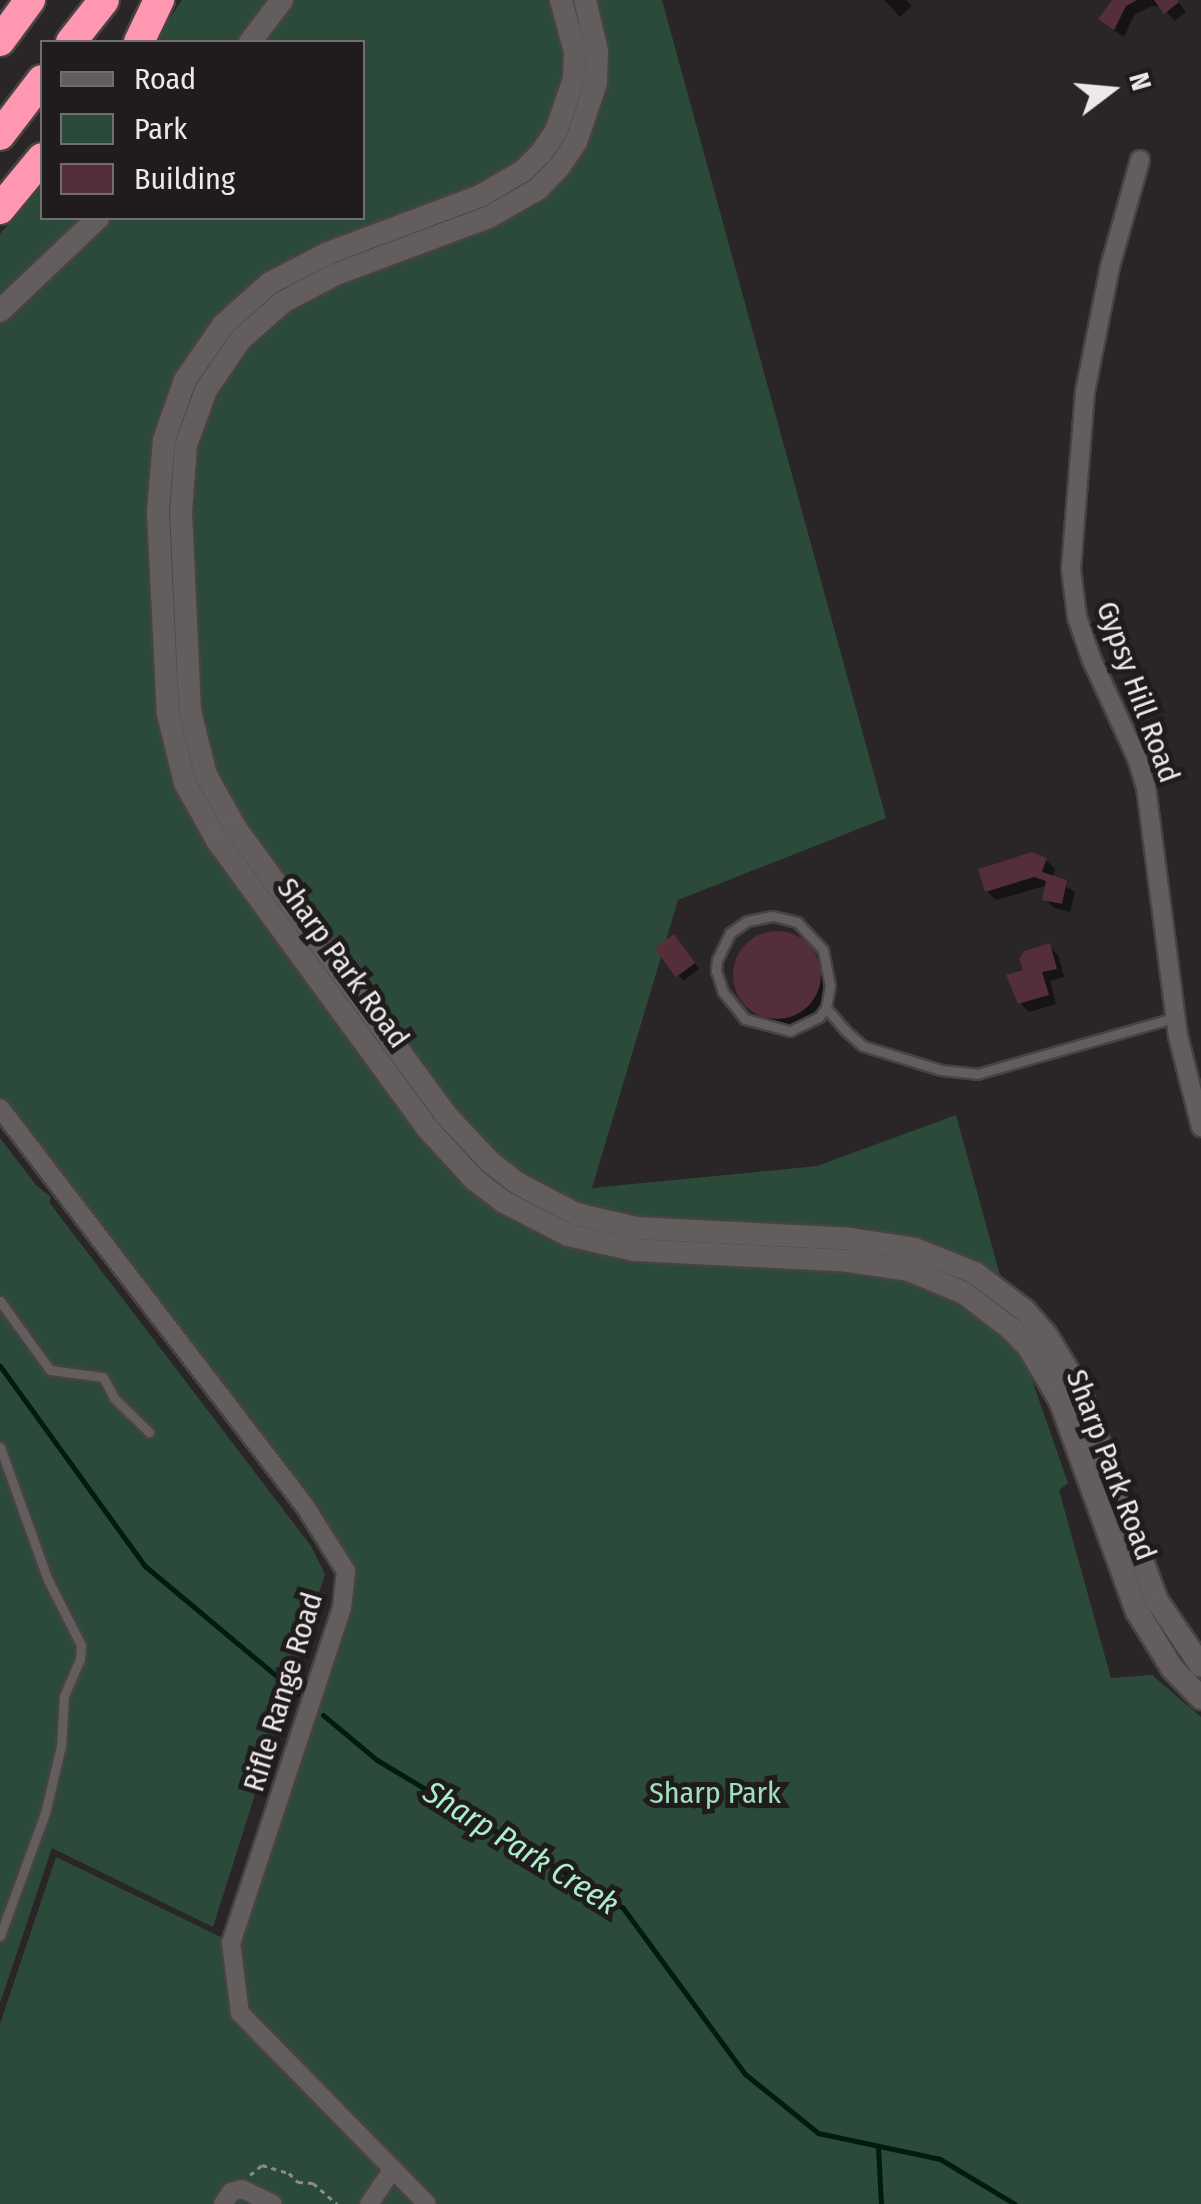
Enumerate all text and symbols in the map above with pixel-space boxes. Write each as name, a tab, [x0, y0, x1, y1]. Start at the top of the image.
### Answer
legend	[40, 40, 365, 220]
north arrow	[1061, 40, 1161, 140]
text: Road	[134, 61, 196, 97]
text: N	[1122, 69, 1158, 94]
text: Park	[134, 111, 187, 147]
text: Building	[134, 161, 235, 197]
street label: Gypsy Hill Road	[1089, 596, 1187, 788]
street label: Sharp Park Road	[269, 871, 417, 1055]
street label: Sharp Park Road	[1058, 1365, 1164, 1565]
street label: Rifle Range Road	[236, 1588, 330, 1796]
water label: Sharp Park Creek	[416, 1773, 626, 1923]
park label: Sharp Park	[649, 1775, 781, 1811]

